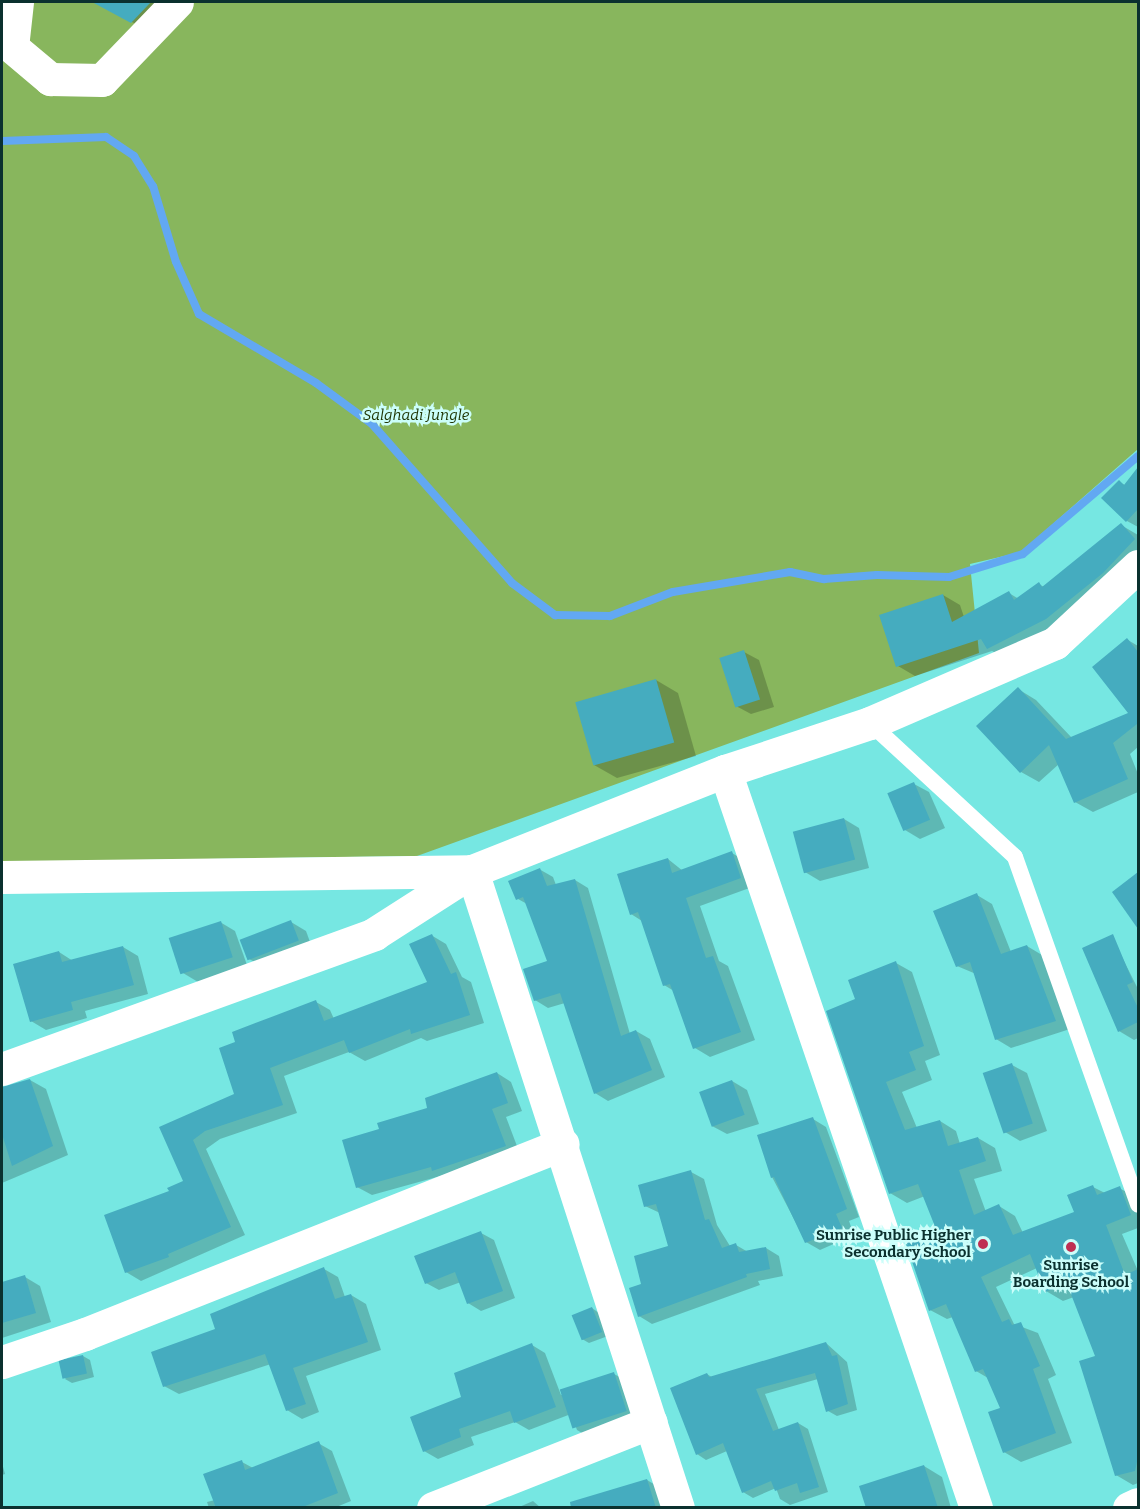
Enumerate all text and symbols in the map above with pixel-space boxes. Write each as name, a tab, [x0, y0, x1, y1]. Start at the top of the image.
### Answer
park label: Salghadi Jungle	[363, 407, 469, 425]
place label: Sunrise Public Higher Secondary School	[816, 1226, 971, 1261]
marker: Sunrise Public Higher Secondary School	[976, 1237, 990, 1251]
marker: Sunrise Boarding School	[1064, 1240, 1078, 1254]
place label: Sunrise Boarding School	[1013, 1256, 1129, 1291]

